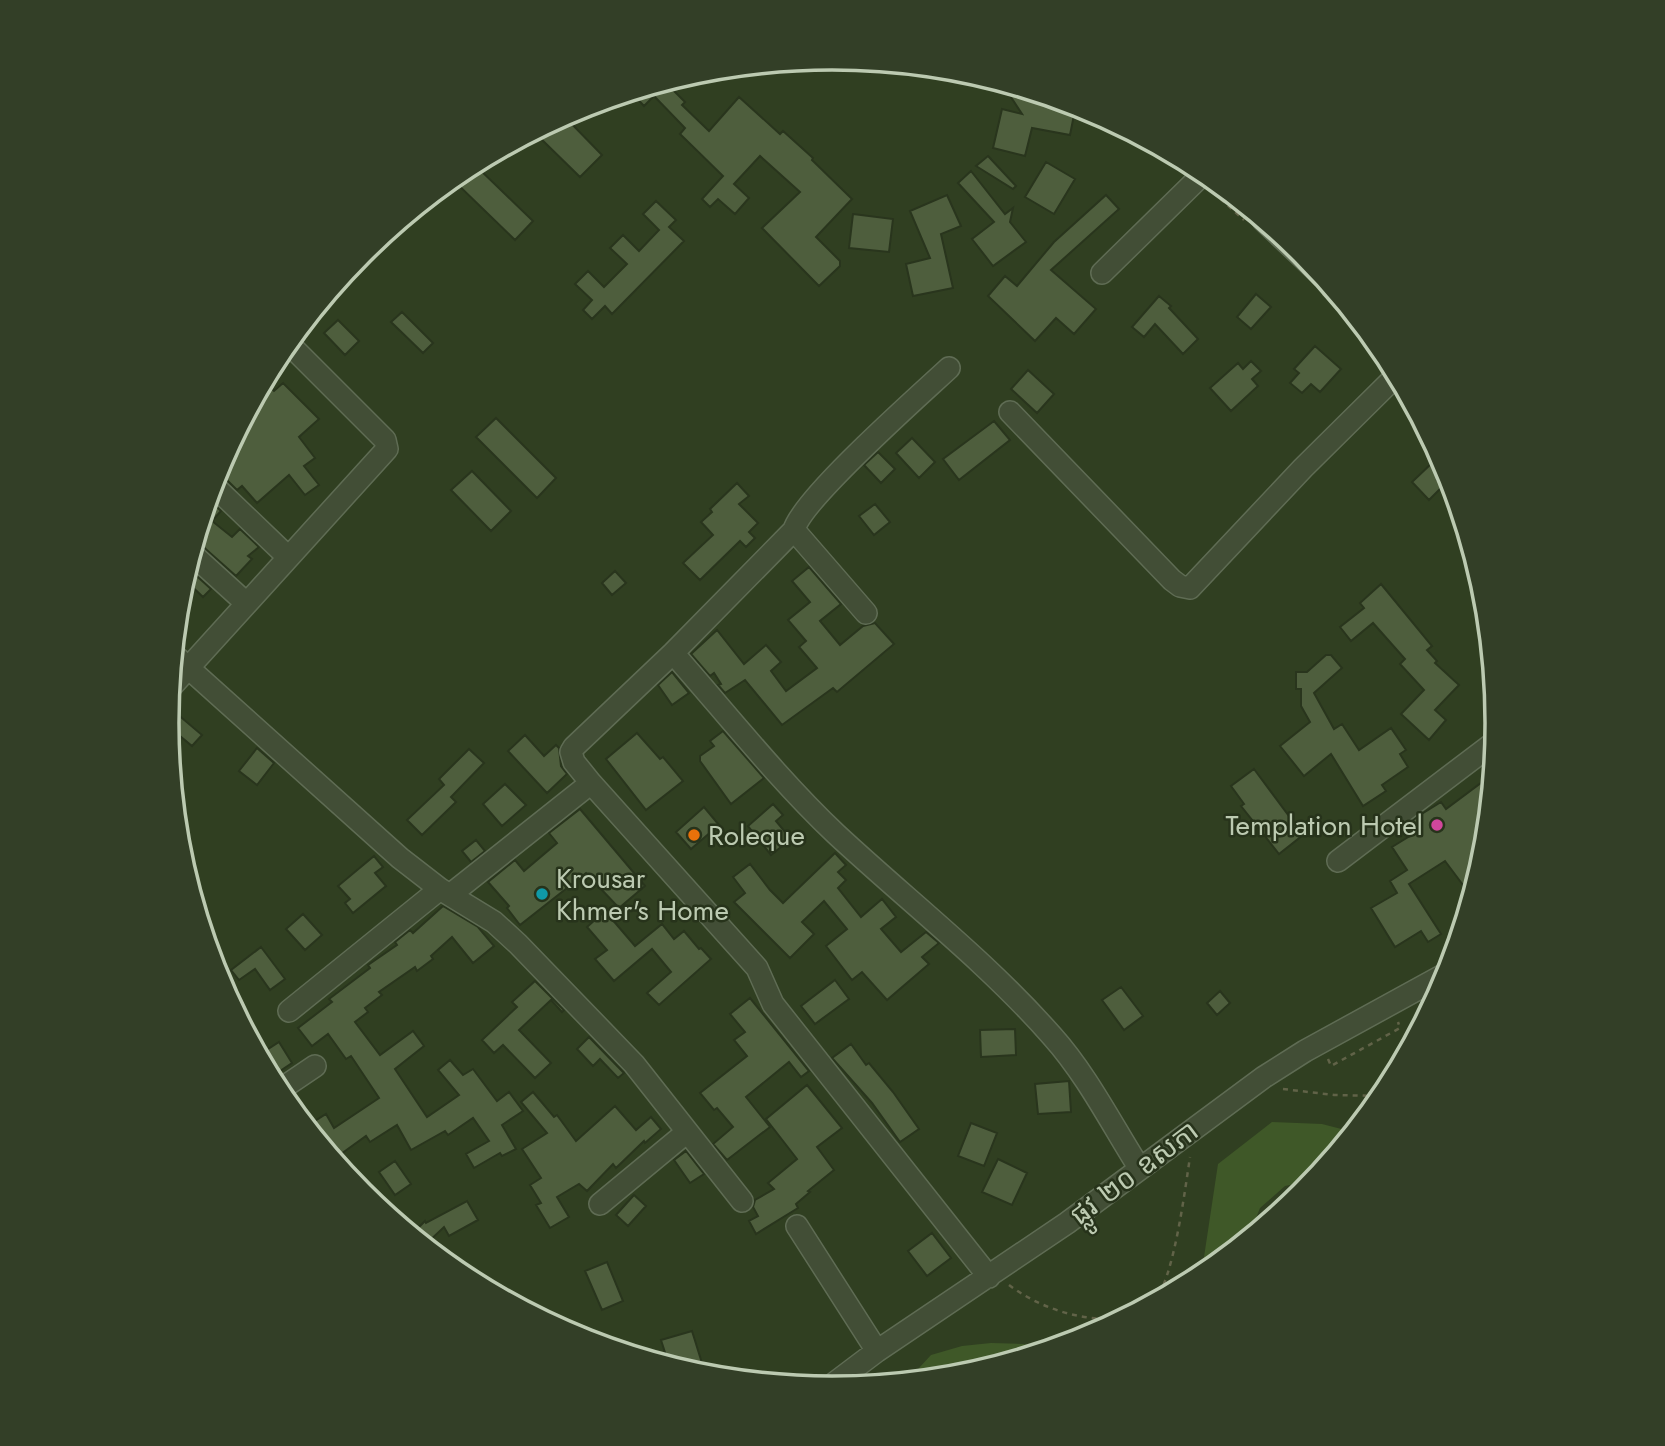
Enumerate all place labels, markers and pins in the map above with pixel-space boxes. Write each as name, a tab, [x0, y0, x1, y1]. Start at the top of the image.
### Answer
place label: Templation Hotel	[1225, 805, 1423, 846]
place label: Roleque	[708, 815, 805, 856]
marker: Templation Hotel	[1429, 817, 1445, 833]
marker: Roleque	[686, 827, 702, 843]
place label: Krousar Khmer's Home	[556, 858, 729, 931]
marker: Krousar Khmer's Home	[534, 886, 550, 902]

